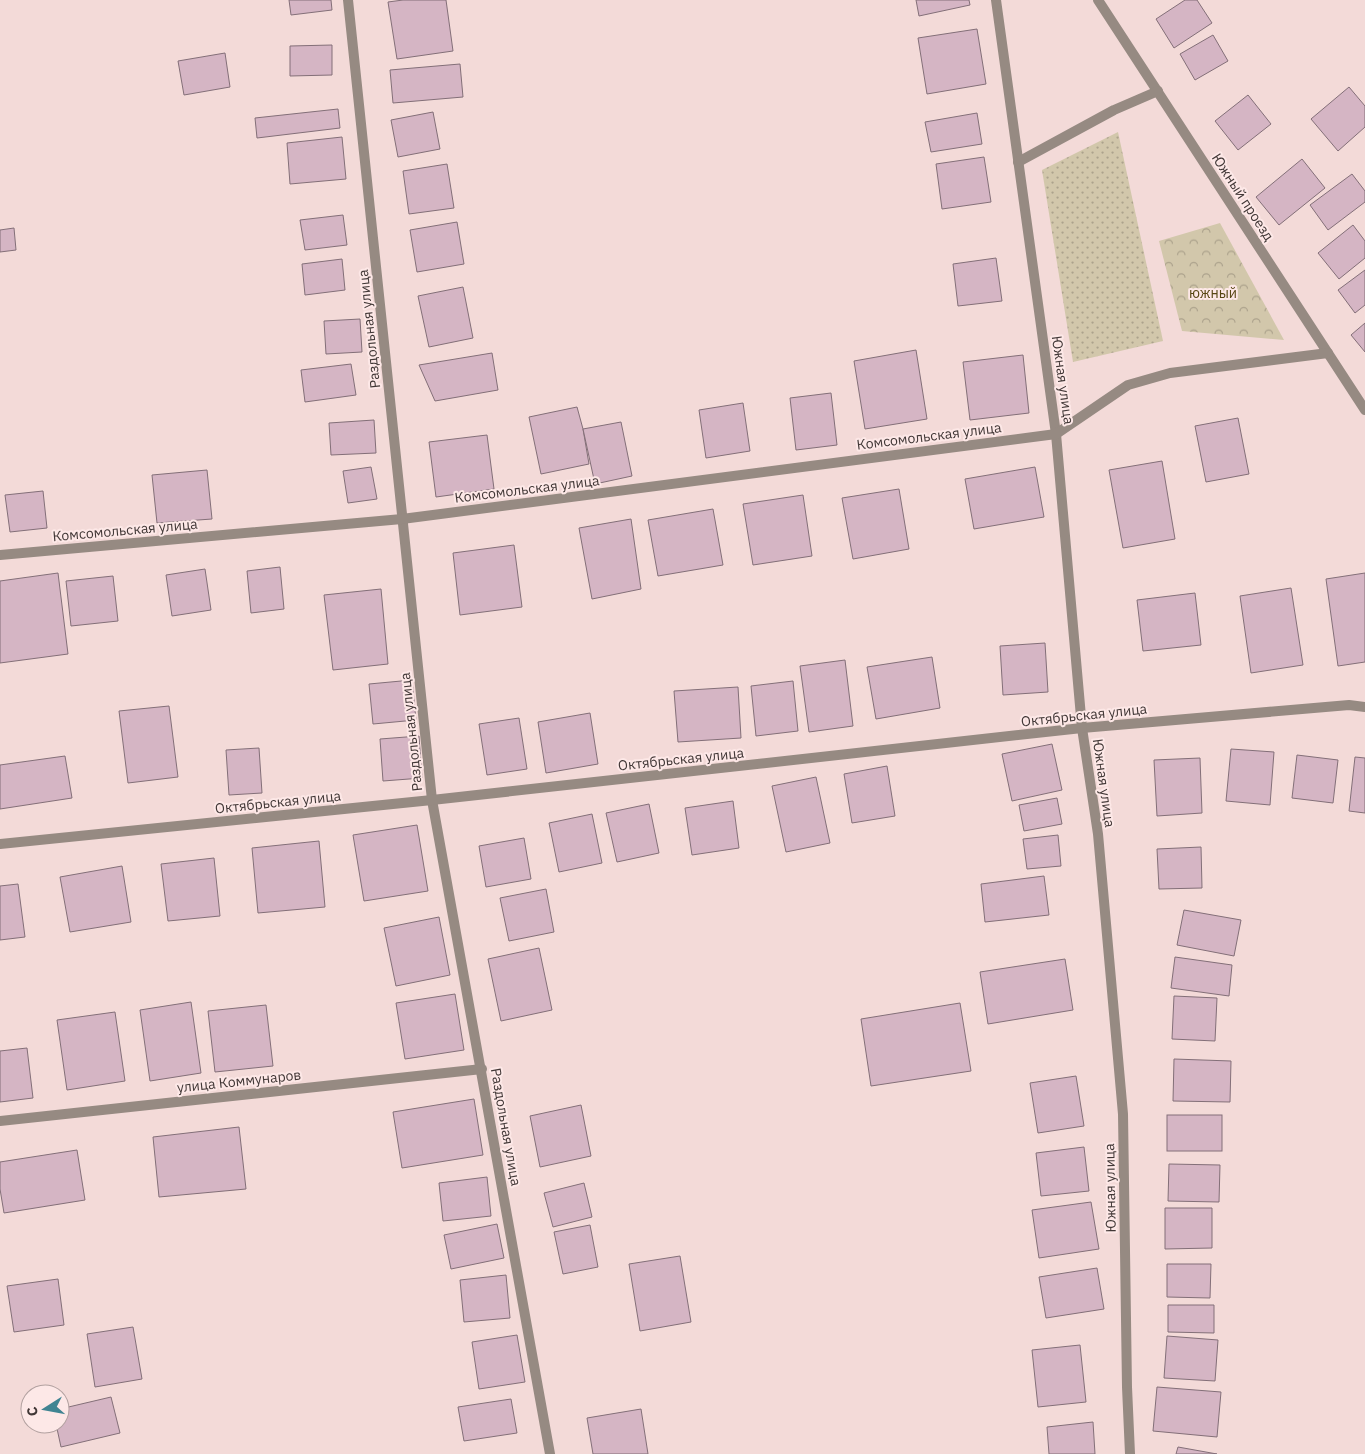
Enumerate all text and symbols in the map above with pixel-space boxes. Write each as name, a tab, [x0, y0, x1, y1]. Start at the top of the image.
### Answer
street label: Южный проезд	[1208, 150, 1278, 244]
street label: Раздольная улица	[354, 268, 384, 389]
park label: южный	[1189, 284, 1237, 302]
street label: Южная улица	[1048, 335, 1078, 426]
street label: Комсомольская улица	[856, 418, 1003, 454]
street label: Комсомольская улица	[454, 471, 601, 507]
street label: Комсомольская улица	[52, 515, 199, 545]
street label: Раздольная улица	[396, 671, 426, 792]
street label: Октябрьская улица	[1020, 699, 1148, 731]
street label: Южная улица	[1089, 738, 1119, 829]
street label: Октябрьская улица	[617, 743, 745, 775]
street label: Октябрьская улица	[214, 786, 342, 818]
street label: улица Коммунаров	[176, 1066, 302, 1096]
street label: Раздольная улица	[487, 1067, 525, 1188]
street label: Южная улица	[1100, 1143, 1120, 1233]
north arrow	[20, 1384, 70, 1434]
text: С	[23, 1405, 42, 1418]

